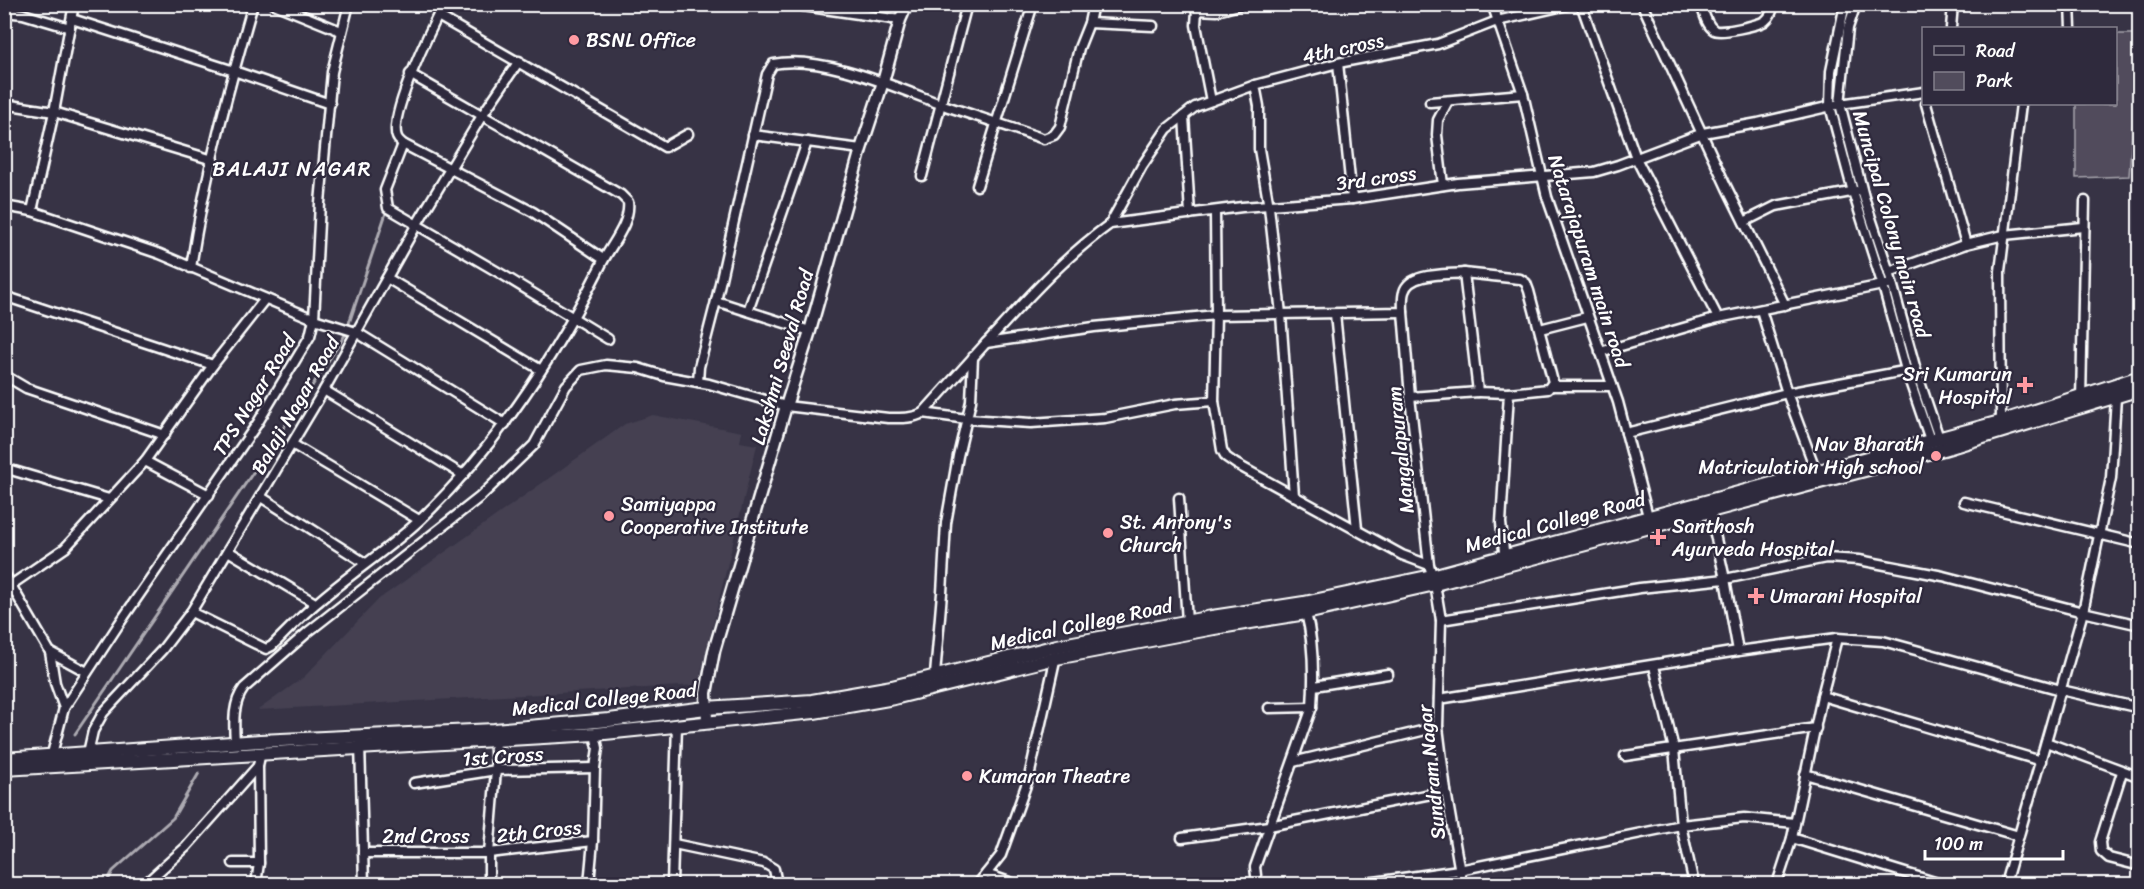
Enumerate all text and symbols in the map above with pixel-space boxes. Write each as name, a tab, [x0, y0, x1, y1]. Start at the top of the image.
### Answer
place label: BSNL Office	[586, 23, 696, 58]
street label: 4th cross	[1299, 23, 1388, 74]
legend	[1922, 27, 2117, 105]
marker: BSNL Office	[567, 33, 581, 47]
text: Road	[1976, 35, 2016, 67]
text: Park	[1976, 65, 2013, 97]
street label: Muncipal Colony main road	[1842, 106, 1941, 344]
district label: BALAJI NAGAR	[212, 150, 372, 188]
street label: Natarajapuram main road	[1538, 150, 1640, 374]
street label: 3rd cross	[1334, 155, 1419, 201]
street label: Lakshmi Seeval Road	[741, 264, 825, 449]
street label: TPS Nagar Road	[203, 326, 307, 463]
street label: Balaji Nagar Road	[241, 328, 350, 481]
place label: Sri Kumarun Hospital	[1903, 357, 2013, 415]
marker: Sri Kumarun Hospital	[2016, 376, 2034, 394]
street label: Mangalapuram	[1376, 385, 1425, 515]
place label: Nav Bharath Matriculation High school	[1698, 427, 1924, 485]
marker: Nav Bharath Matriculation High school	[1929, 449, 1943, 463]
street label: Medical College Road	[1461, 481, 1651, 563]
place label: Samiyappa Cooperative Institute	[621, 487, 809, 545]
place label: St. Antony's Church	[1120, 505, 1232, 563]
marker: Samiyappa Cooperative Institute	[602, 509, 616, 523]
place label: Santhosh Ayurveda Hospital	[1671, 509, 1835, 567]
marker: St. Antony's Church	[1101, 526, 1115, 540]
marker: Santhosh Ayurveda Hospital	[1649, 528, 1667, 546]
place label: Umarani Hospital	[1770, 579, 1923, 614]
marker: Umarani Hospital	[1747, 587, 1765, 605]
street label: Medical College Road	[987, 588, 1177, 661]
street label: Medical College Road	[510, 672, 700, 727]
street label: Sundram Nagar	[1407, 702, 1456, 841]
street label: 1st Cross	[461, 736, 545, 777]
place label: Kumaran Theatre	[979, 759, 1130, 794]
marker: Kumaran Theatre	[960, 769, 974, 783]
street label: 2th Cross	[495, 810, 584, 853]
street label: 2nd Cross	[382, 819, 470, 854]
scale bar	[1925, 823, 2063, 861]
text: 100 m	[1934, 828, 1983, 860]

